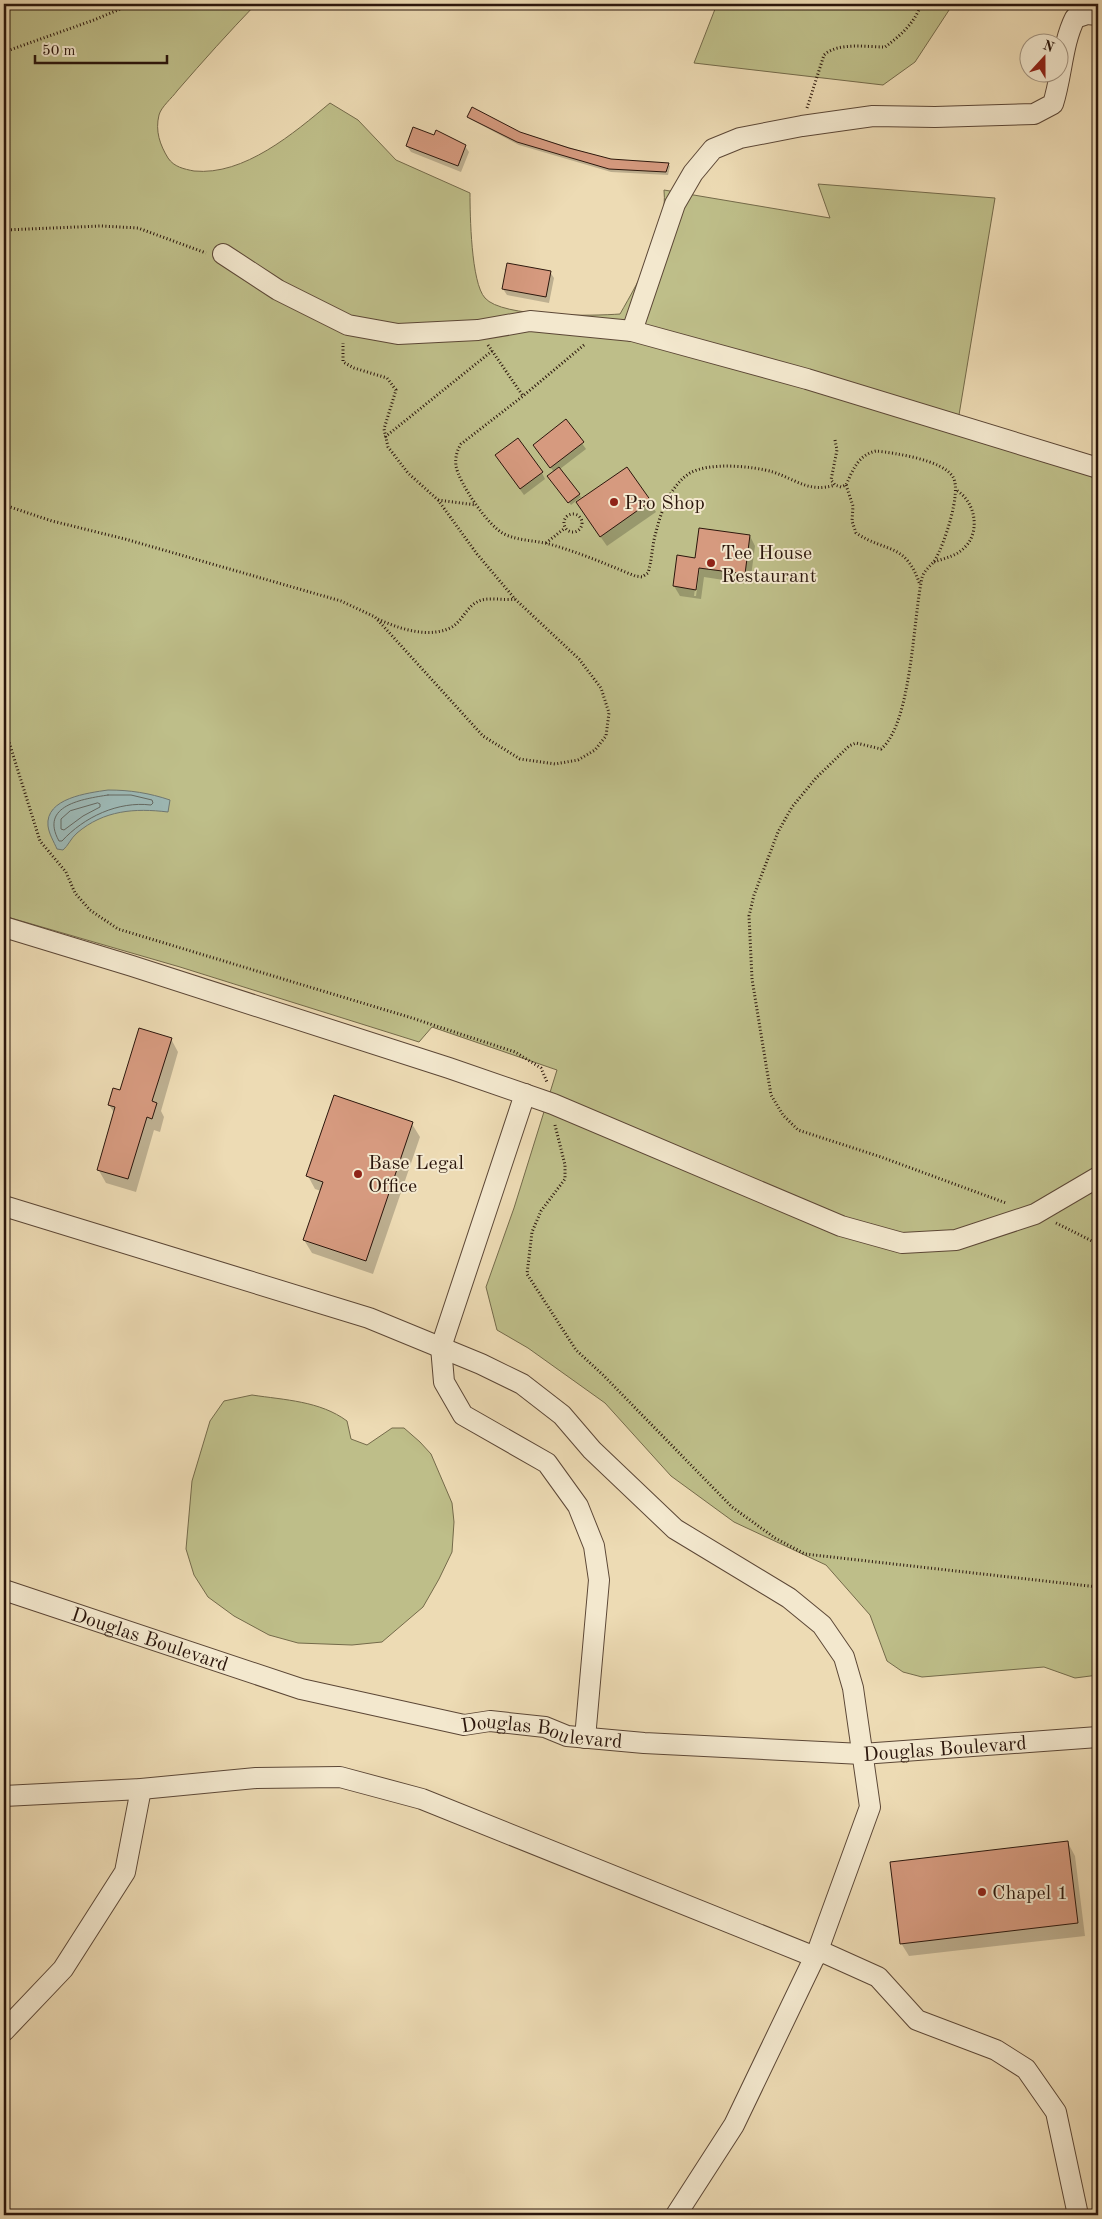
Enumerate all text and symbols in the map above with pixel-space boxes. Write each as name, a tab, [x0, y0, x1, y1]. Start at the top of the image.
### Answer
scale bar	[35, 32, 168, 64]
north arrow	[1020, 32, 1070, 82]
text: N	[1041, 38, 1056, 55]
text: 50 m	[42, 44, 76, 59]
place label: Pro Shop	[624, 494, 705, 514]
marker: Pro Shop	[608, 496, 620, 508]
place label: Tee House Restaurant	[721, 544, 817, 587]
marker: Tee House Restaurant	[705, 557, 717, 569]
place label: Base Legal Office	[368, 1154, 464, 1197]
marker: Base Legal Office	[352, 1168, 364, 1180]
street label: Douglas Boulevard	[68, 1605, 231, 1676]
street label: Douglas Boulevard	[460, 1713, 623, 1753]
street label: Douglas Boulevard	[862, 1734, 1028, 1766]
place label: Chapel 1	[992, 1884, 1068, 1904]
marker: Chapel 1	[976, 1886, 988, 1898]

